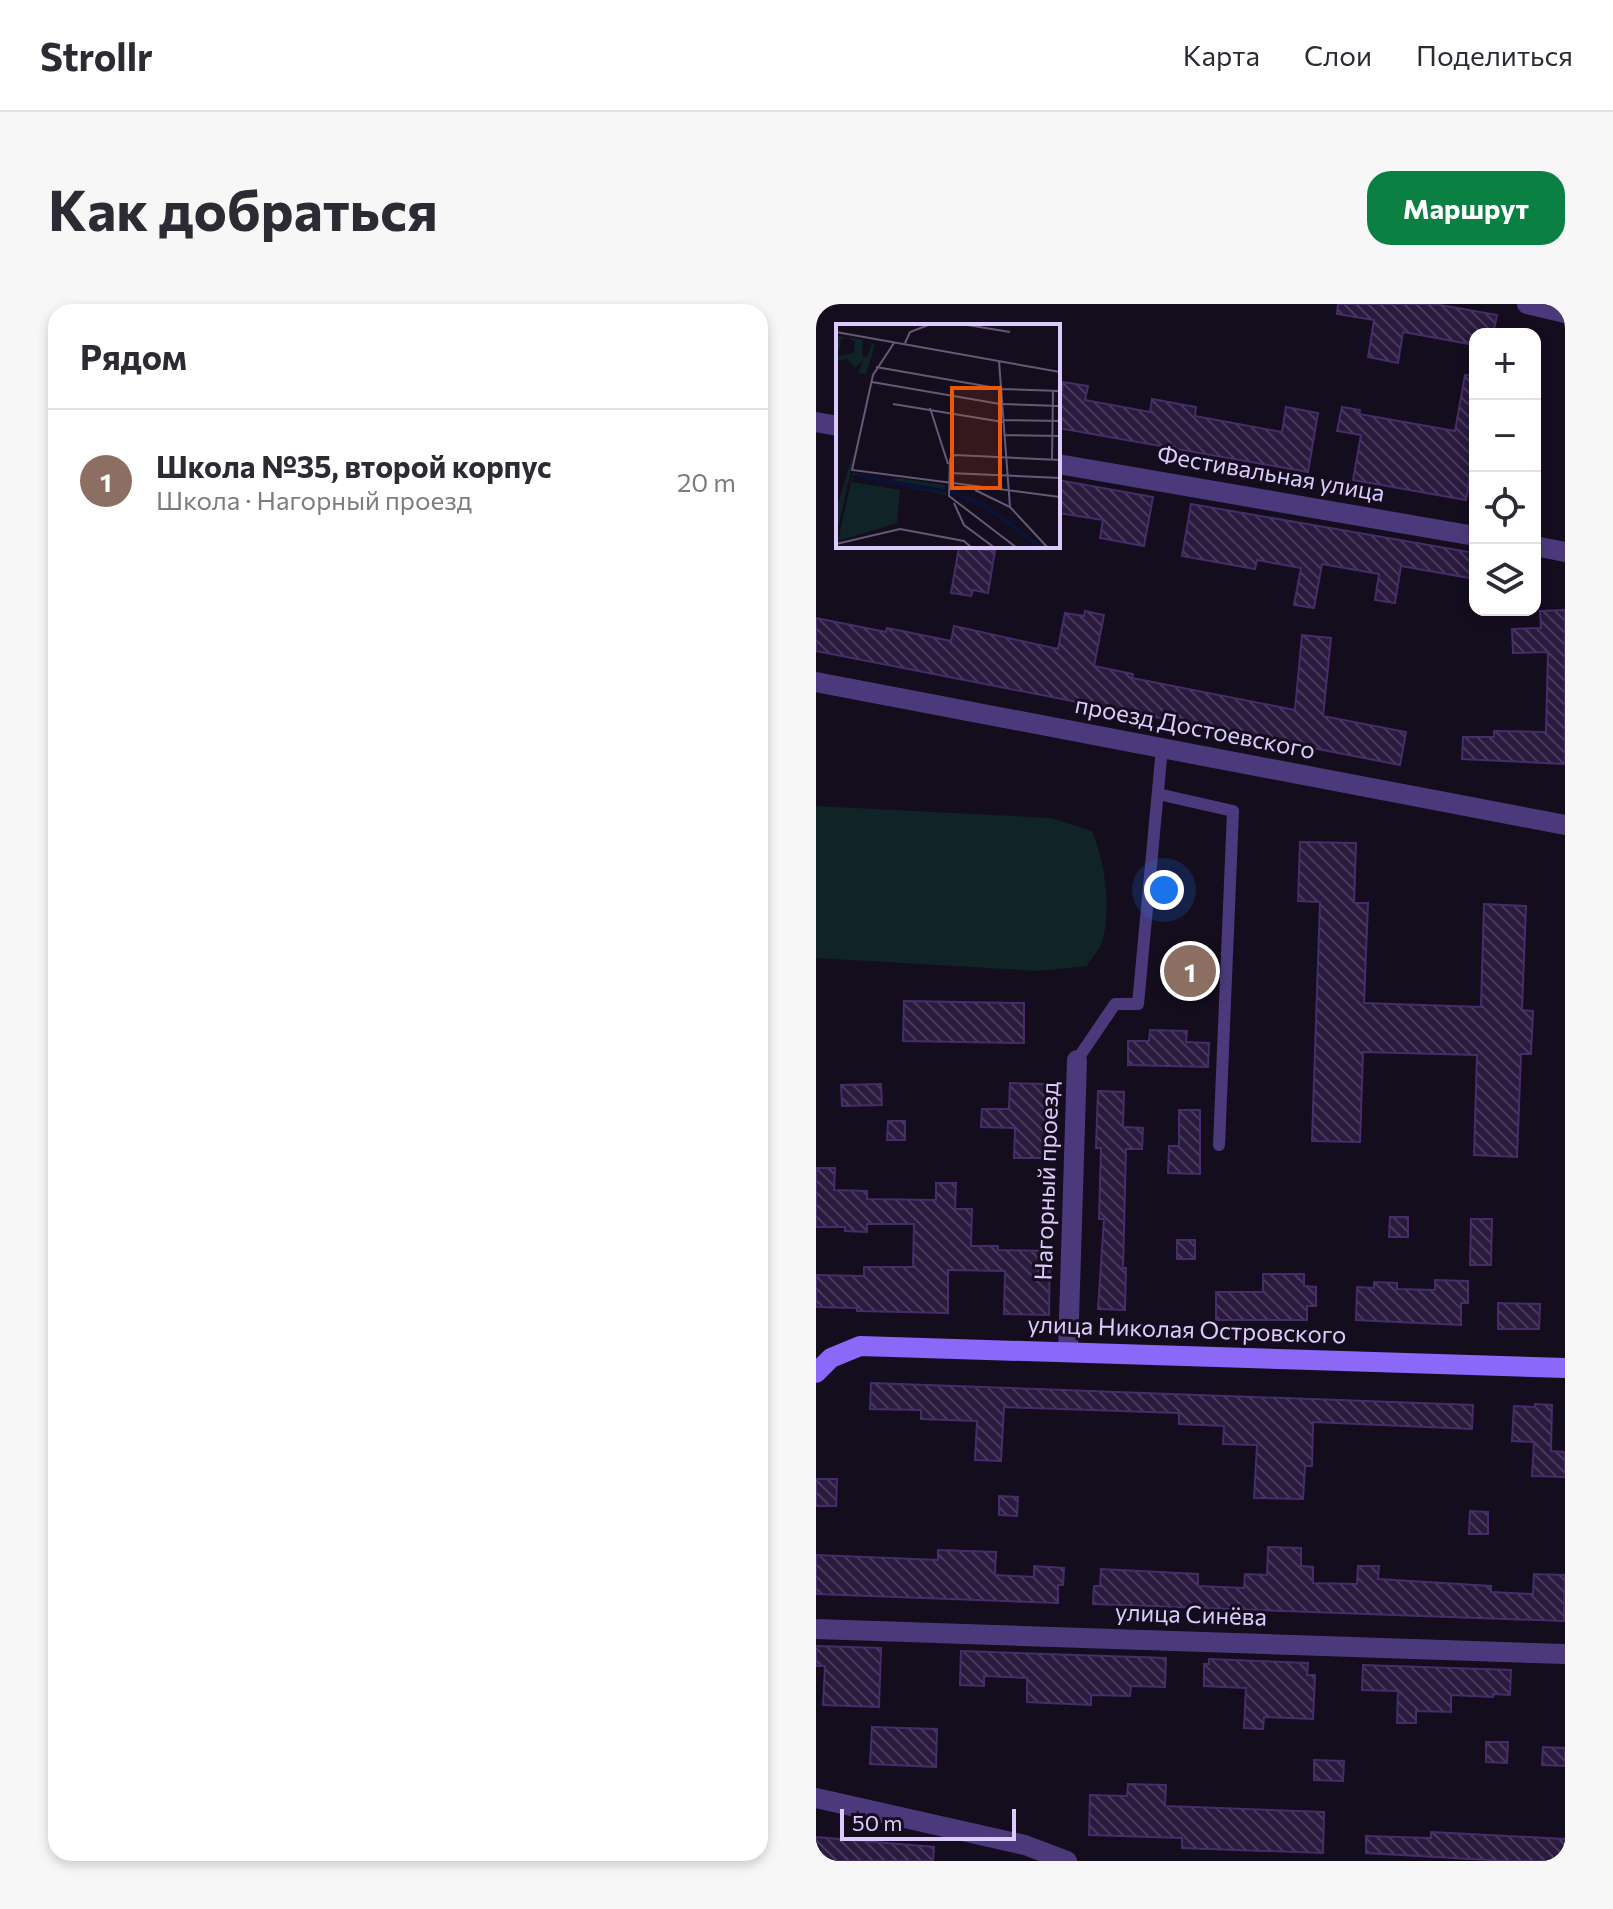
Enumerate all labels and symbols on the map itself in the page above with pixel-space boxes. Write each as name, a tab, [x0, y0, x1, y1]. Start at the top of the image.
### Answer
inset map	[836, 324, 1060, 548]
street label: Фестивальная улица	[1155, 438, 1387, 507]
street label: проезд Достоевского	[1073, 689, 1318, 764]
your location	[1144, 870, 1184, 910]
pin: 1	[1164, 941, 1216, 1001]
street label: Нагорный проезд	[1028, 1081, 1063, 1281]
street label: улица Николая Островского	[1027, 1308, 1347, 1349]
street label: улица Синёва	[1115, 1596, 1267, 1631]
scale bar	[840, 1805, 1016, 1841]

